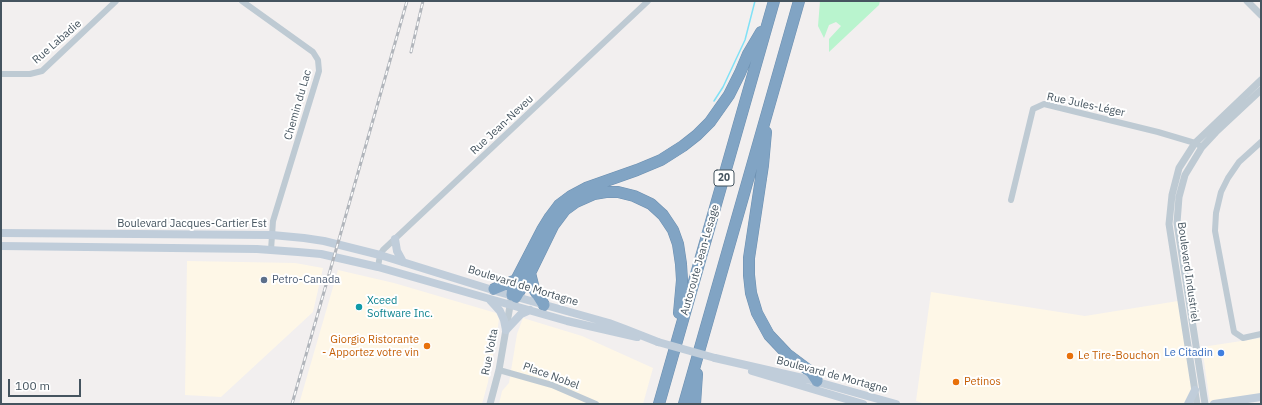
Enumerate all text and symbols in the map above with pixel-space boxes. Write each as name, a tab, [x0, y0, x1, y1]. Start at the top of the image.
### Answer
street label: Rue Labadie	[30, 17, 84, 67]
street label: Chemin du Lac	[282, 68, 314, 142]
street label: Rue Jules-Léger	[1046, 90, 1126, 120]
street label: Rue Jean-Neveu	[468, 92, 536, 158]
road number: 20	[714, 170, 734, 186]
street label: Autoroute Jean-Lesage	[678, 203, 722, 317]
street label: Boulevard Jacques-Cartier Est	[117, 217, 267, 231]
street label: Boulevard Industriel	[1174, 221, 1202, 323]
street label: Boulevard de Mortagne	[466, 263, 580, 309]
place label: Petro-Canada	[272, 273, 340, 287]
marker: Petro-Canada	[259, 275, 269, 285]
place label: Xceed Software Inc.	[367, 294, 433, 320]
marker: Xceed Software Inc.	[354, 302, 364, 312]
street label: Rue Volta	[479, 328, 501, 376]
place label: Giorgio Ristorante - Apportez votre vin	[322, 333, 419, 359]
marker: Giorgio Ristorante - Apportez votre vin	[422, 341, 432, 351]
place label: Le Citadin	[1164, 346, 1213, 360]
marker: Le Citadin	[1216, 348, 1226, 358]
place label: Le Tire-Bouchon	[1078, 349, 1159, 363]
marker: Le Tire-Bouchon	[1065, 351, 1075, 361]
street label: Boulevard de Mortagne	[775, 354, 889, 396]
street label: Place Nobel	[521, 360, 581, 392]
scale bar	[10, 371, 83, 397]
place label: Petinos	[964, 375, 1001, 389]
marker: Petinos	[951, 377, 961, 387]
text: 100 m	[15, 378, 50, 393]

